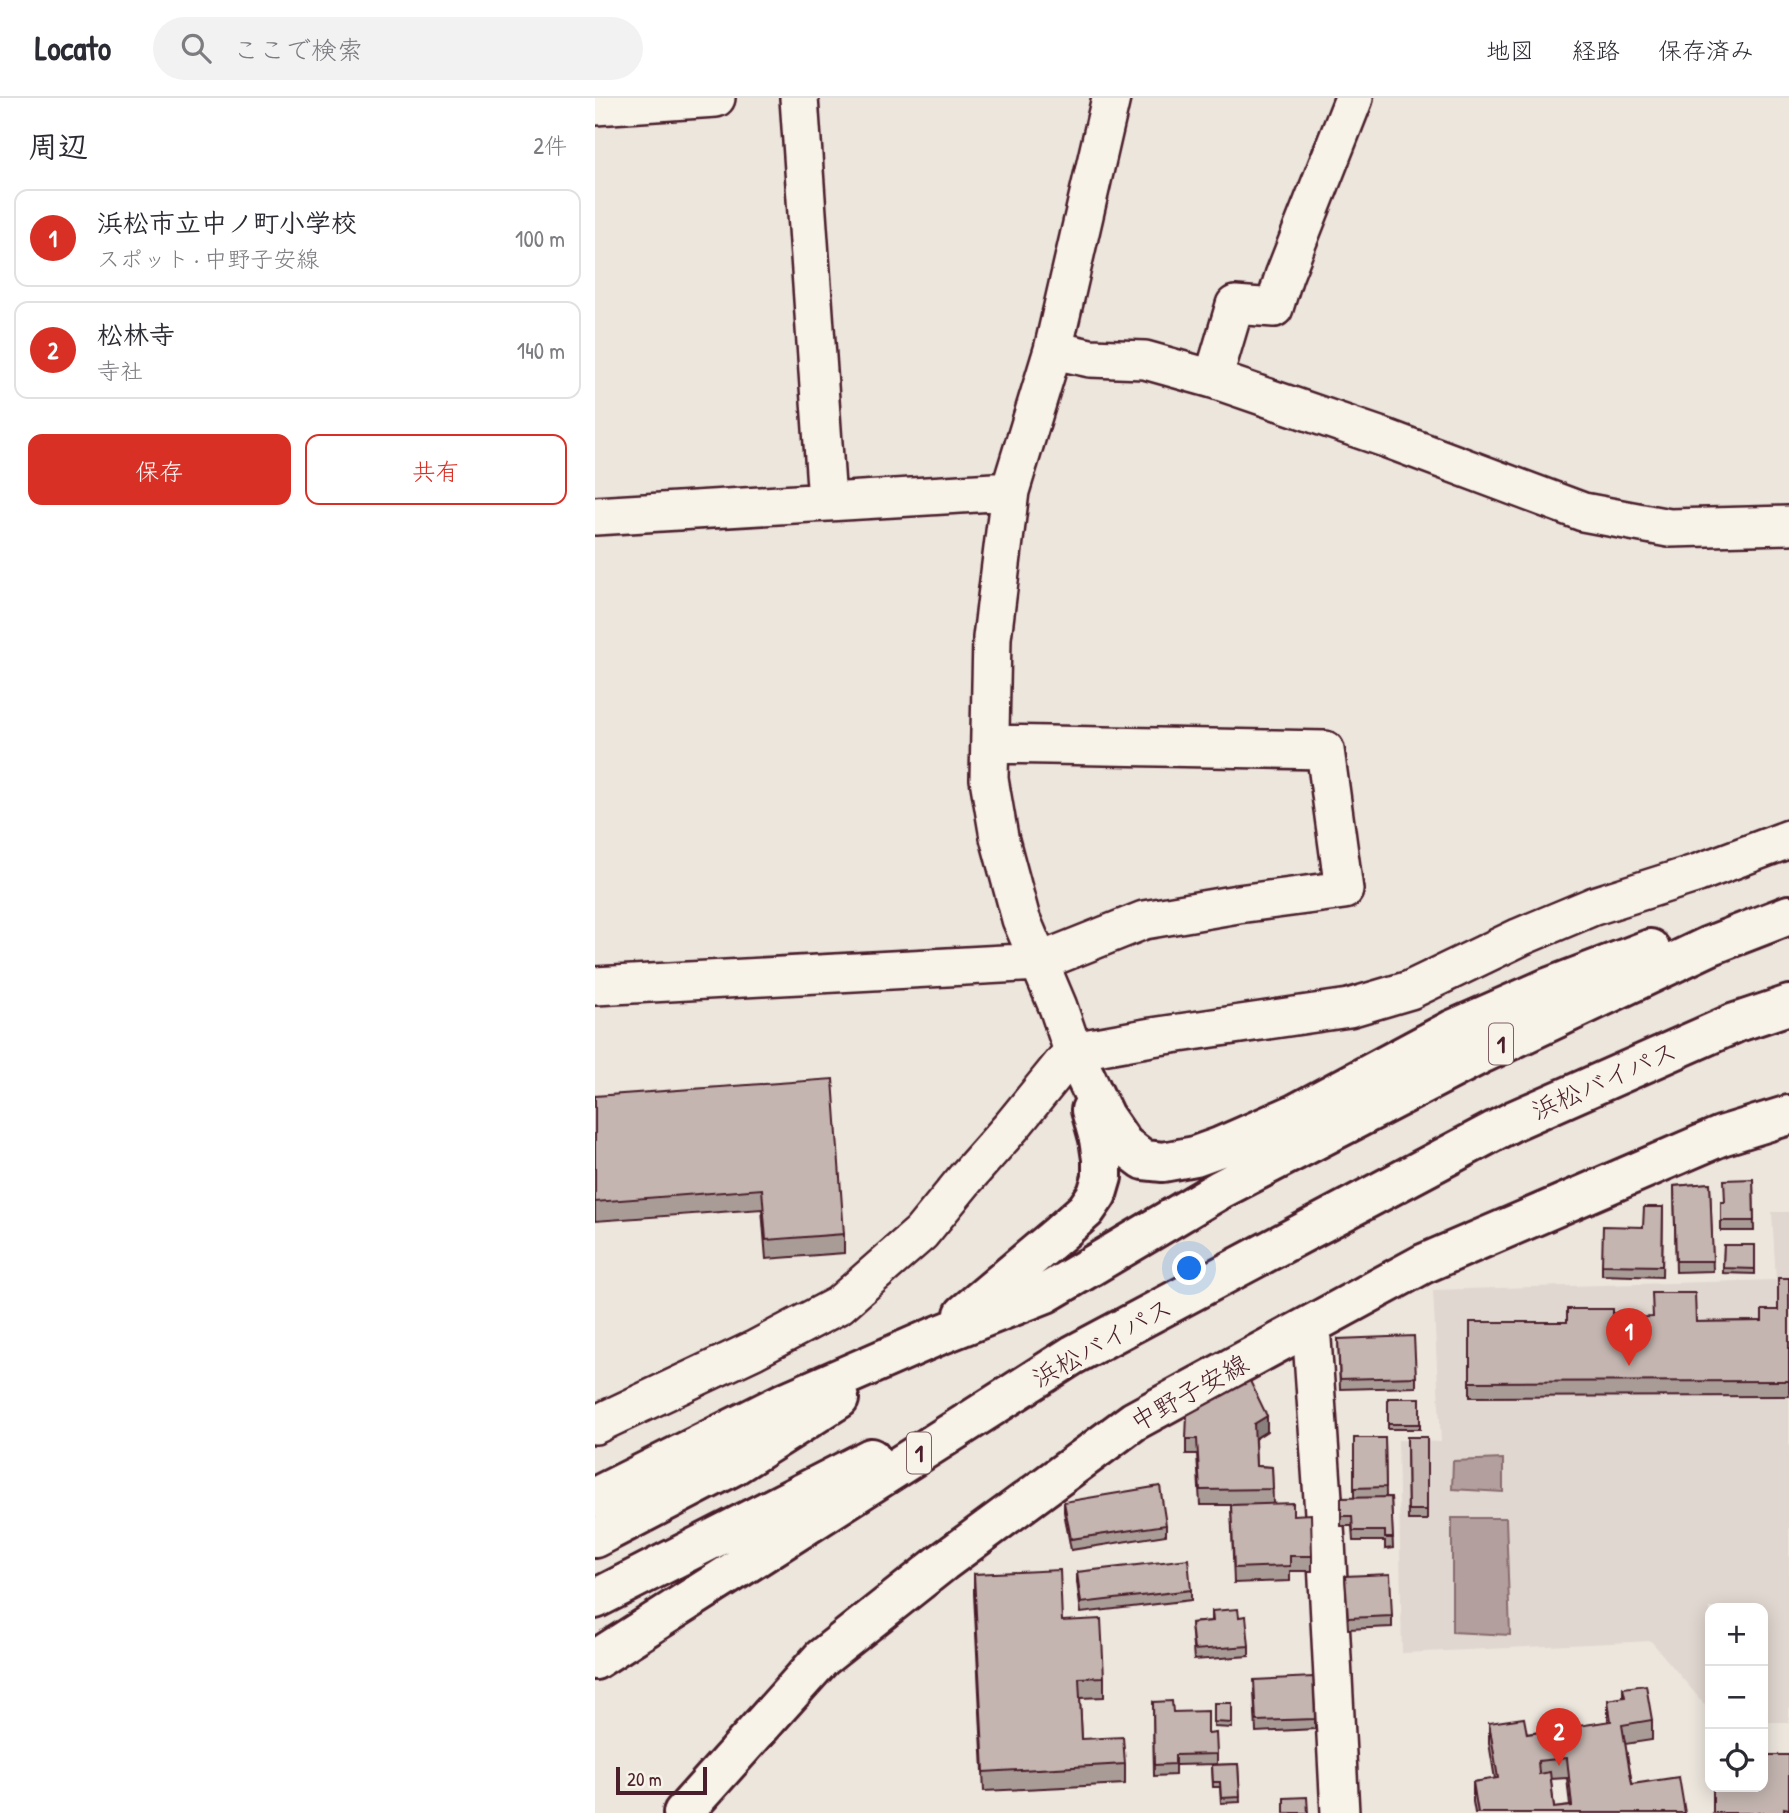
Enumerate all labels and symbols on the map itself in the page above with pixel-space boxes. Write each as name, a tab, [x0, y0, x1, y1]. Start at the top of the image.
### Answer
road number: 1	[1489, 1024, 1513, 1064]
street label: 浜松バイパス	[1526, 1032, 1682, 1128]
your location	[1172, 1251, 1206, 1285]
street label: 浜松バイパス	[1026, 1289, 1178, 1395]
pin: 1	[1606, 1308, 1652, 1366]
street label: 中野子安線	[1124, 1345, 1254, 1439]
road number: 1	[907, 1433, 931, 1474]
pin: 2	[1536, 1708, 1582, 1766]
scale bar	[616, 1764, 707, 1796]

